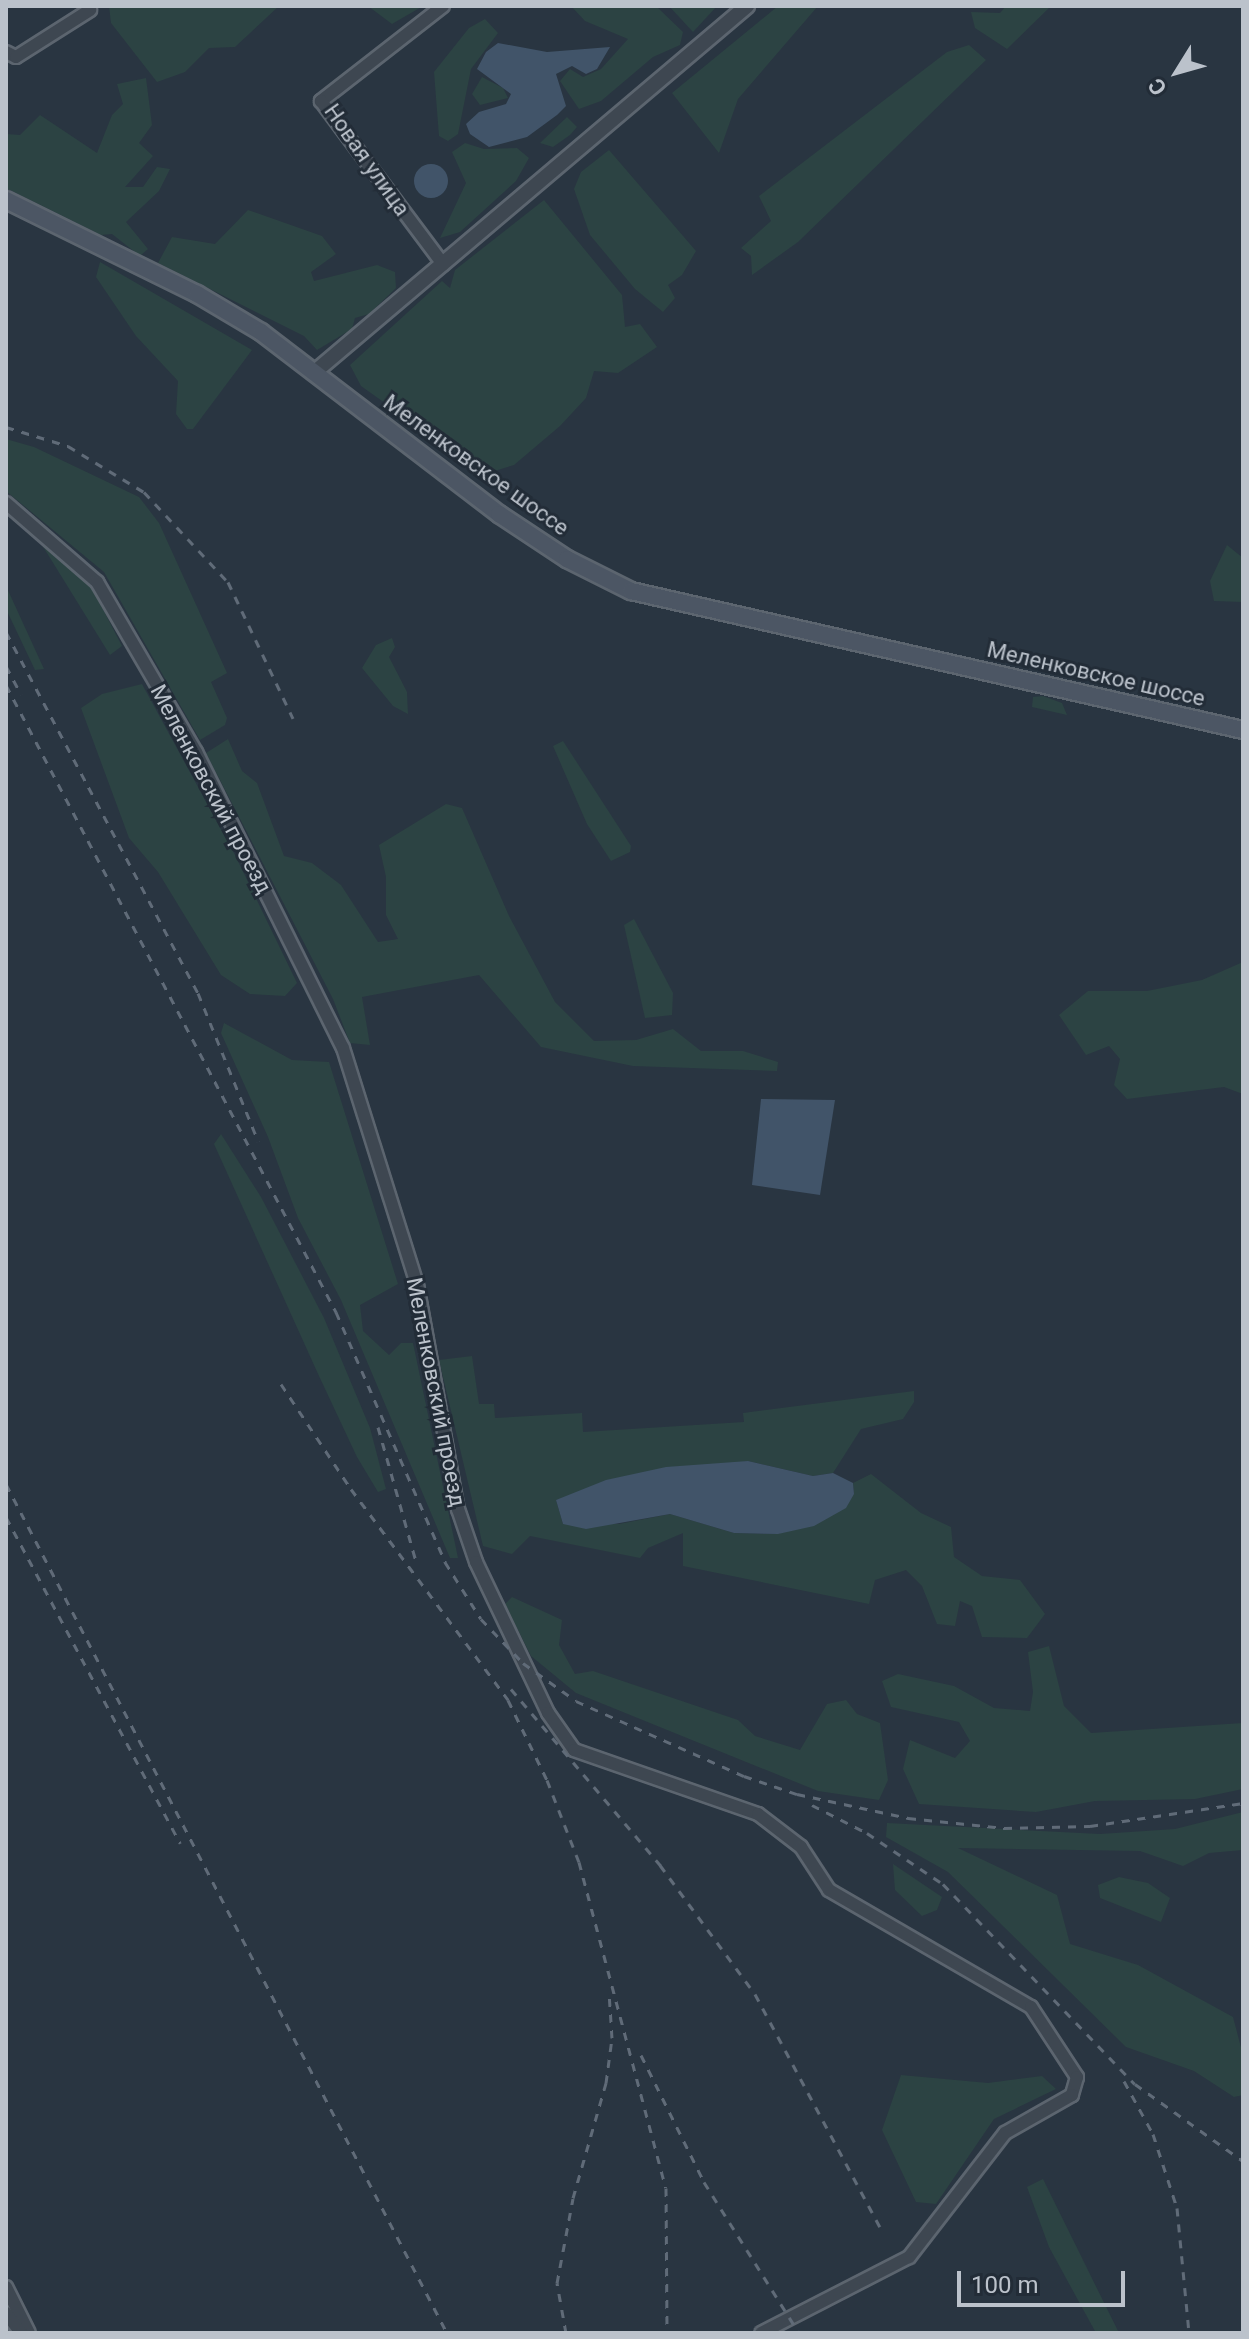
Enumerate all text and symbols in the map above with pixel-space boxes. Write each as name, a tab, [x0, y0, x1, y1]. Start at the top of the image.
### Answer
north arrow	[1137, 32, 1217, 112]
text: С	[1143, 73, 1172, 100]
street label: Новая улица	[319, 99, 415, 221]
street label: Меленковское шоссе	[378, 389, 574, 541]
street label: Меленковское шоссе	[985, 636, 1207, 712]
street label: Меленковский проезд	[145, 680, 277, 898]
street label: Меленковский проезд	[401, 1275, 471, 1509]
scale bar	[961, 2255, 1129, 2305]
text: 100 m	[971, 2271, 1038, 2299]

